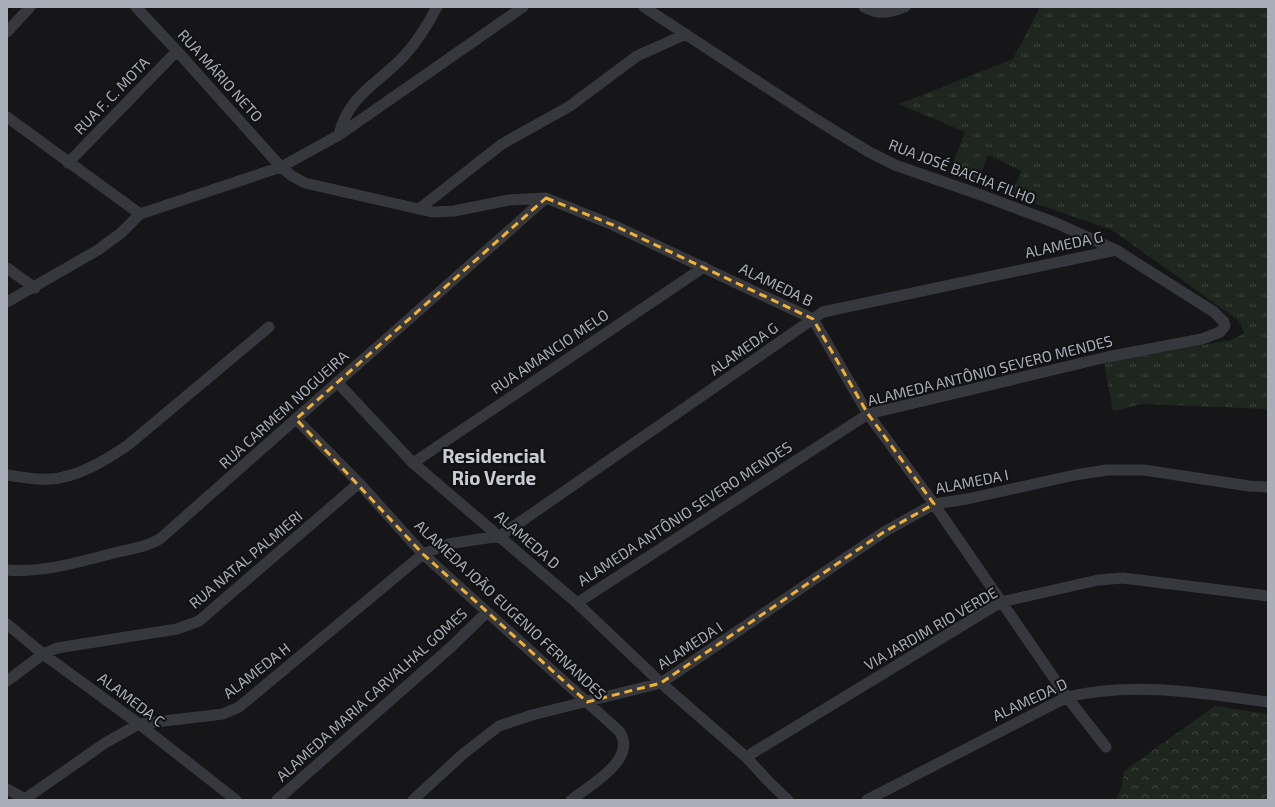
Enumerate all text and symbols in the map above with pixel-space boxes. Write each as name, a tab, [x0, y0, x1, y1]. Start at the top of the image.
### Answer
street label: RUA MÁRIO NETO	[175, 25, 267, 125]
street label: RUA F. C. MOTA	[70, 52, 153, 138]
street label: RUA JOSÉ BACHA FILHO	[886, 135, 1038, 207]
street label: ALAMEDA G	[1023, 227, 1105, 261]
street label: ALAMEDA B	[737, 259, 816, 310]
street label: RUA AMANCIO MELO	[487, 305, 612, 397]
street label: ALAMEDA G	[706, 318, 781, 378]
street label: ALAMEDA ANTÔNIO SEVERO MENDES	[865, 331, 1114, 409]
street label: RUA CARMEM NOGUEIRA	[215, 346, 352, 472]
street label: ALAMEDA ANTÔNIO SEVERO MENDES	[574, 437, 795, 589]
district label: Residencial Rio Verde	[442, 444, 547, 489]
street label: ALAMEDA I	[934, 465, 1010, 497]
street label: ALAMEDA D	[492, 506, 564, 572]
street label: RUA NATAL PALMIERI	[185, 507, 306, 612]
street label: ALAMEDA JOÃO EUGENIO FERNANDES	[411, 516, 610, 703]
street label: VIA JARDIM RIO VERDE	[861, 583, 1000, 674]
street label: ALAMEDA MARIA CARVALHAL GOMES	[272, 604, 470, 785]
street label: ALAMEDA I	[653, 617, 725, 673]
street label: ALAMEDA H	[219, 638, 294, 702]
street label: ALAMEDA C	[95, 668, 169, 730]
street label: ALAMEDA D	[989, 674, 1070, 724]

